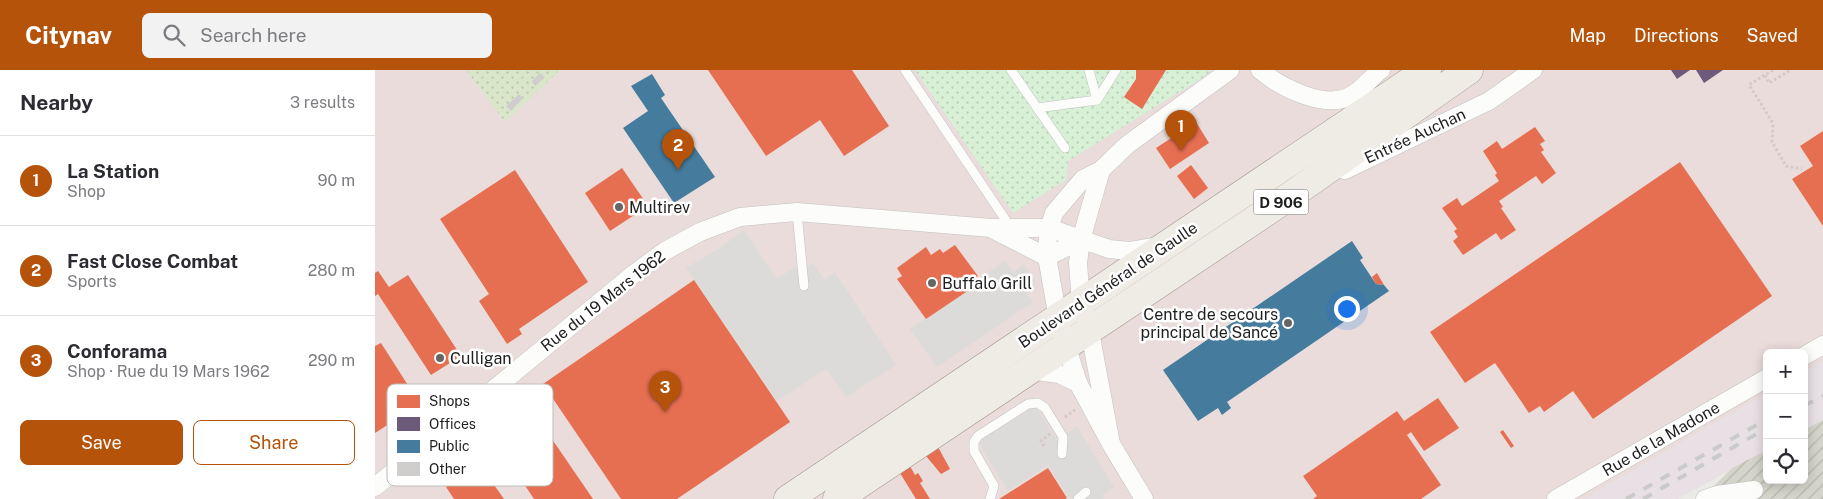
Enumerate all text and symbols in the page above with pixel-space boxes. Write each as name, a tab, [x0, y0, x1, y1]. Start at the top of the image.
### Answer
search box	[142, 13, 492, 58]
text: Citynav	[25, 21, 112, 49]
icon: search	[160, 21, 188, 49]
text: Search here	[200, 24, 307, 46]
text: Map	[1569, 25, 1606, 46]
text: Directions	[1634, 25, 1719, 46]
text: Saved	[1747, 25, 1798, 46]
text: Nearby	[20, 90, 93, 115]
text: 3 results	[290, 93, 355, 112]
street label: Entrée Auchan	[1361, 104, 1469, 168]
pin: 1	[1165, 110, 1197, 151]
pin: 2	[662, 129, 694, 170]
text: La Station	[67, 160, 159, 182]
text: 1	[33, 171, 39, 190]
text: 90 m	[318, 171, 355, 190]
text: Shop	[67, 182, 106, 201]
road number: D 906	[1253, 190, 1309, 214]
place label: Multirev	[629, 198, 690, 217]
marker: Multirev	[613, 201, 625, 213]
street label: Boulevard Général de Gaulle	[1015, 218, 1201, 352]
street label: Rue du 19 Mars 1962	[537, 247, 669, 355]
text: Fast Close Combat	[67, 250, 238, 272]
text: 2	[31, 261, 41, 280]
text: 280 m	[308, 261, 355, 280]
text: Sports	[67, 272, 117, 291]
place label: Buffalo Grill	[942, 274, 1032, 293]
marker: Buffalo Grill	[926, 277, 938, 289]
your location	[1334, 296, 1360, 322]
place label: Centre de secours principal de Sancé	[1141, 305, 1278, 342]
marker: Centre de secours principal de Sancé	[1282, 317, 1294, 329]
text: Conforama	[67, 340, 167, 362]
place label: Culligan	[450, 349, 512, 368]
map controls	[1763, 349, 1808, 484]
button: +	[1763, 349, 1808, 394]
text: 3	[31, 351, 41, 370]
text: 290 m	[308, 351, 355, 370]
marker: Culligan	[434, 352, 446, 364]
text: Shop · Rue du 19 Mars 1962	[67, 362, 269, 381]
pin: 3	[649, 371, 681, 412]
legend	[387, 384, 553, 486]
text: Shops	[429, 393, 470, 409]
button: −	[1763, 394, 1808, 439]
street label: Rue de la Madone	[1599, 398, 1723, 480]
text: Offices	[429, 416, 476, 432]
button: Save	[20, 420, 183, 465]
button: Share	[193, 420, 355, 465]
text: Public	[429, 438, 470, 454]
button: locate	[1763, 439, 1808, 484]
text: Other	[429, 461, 466, 477]

